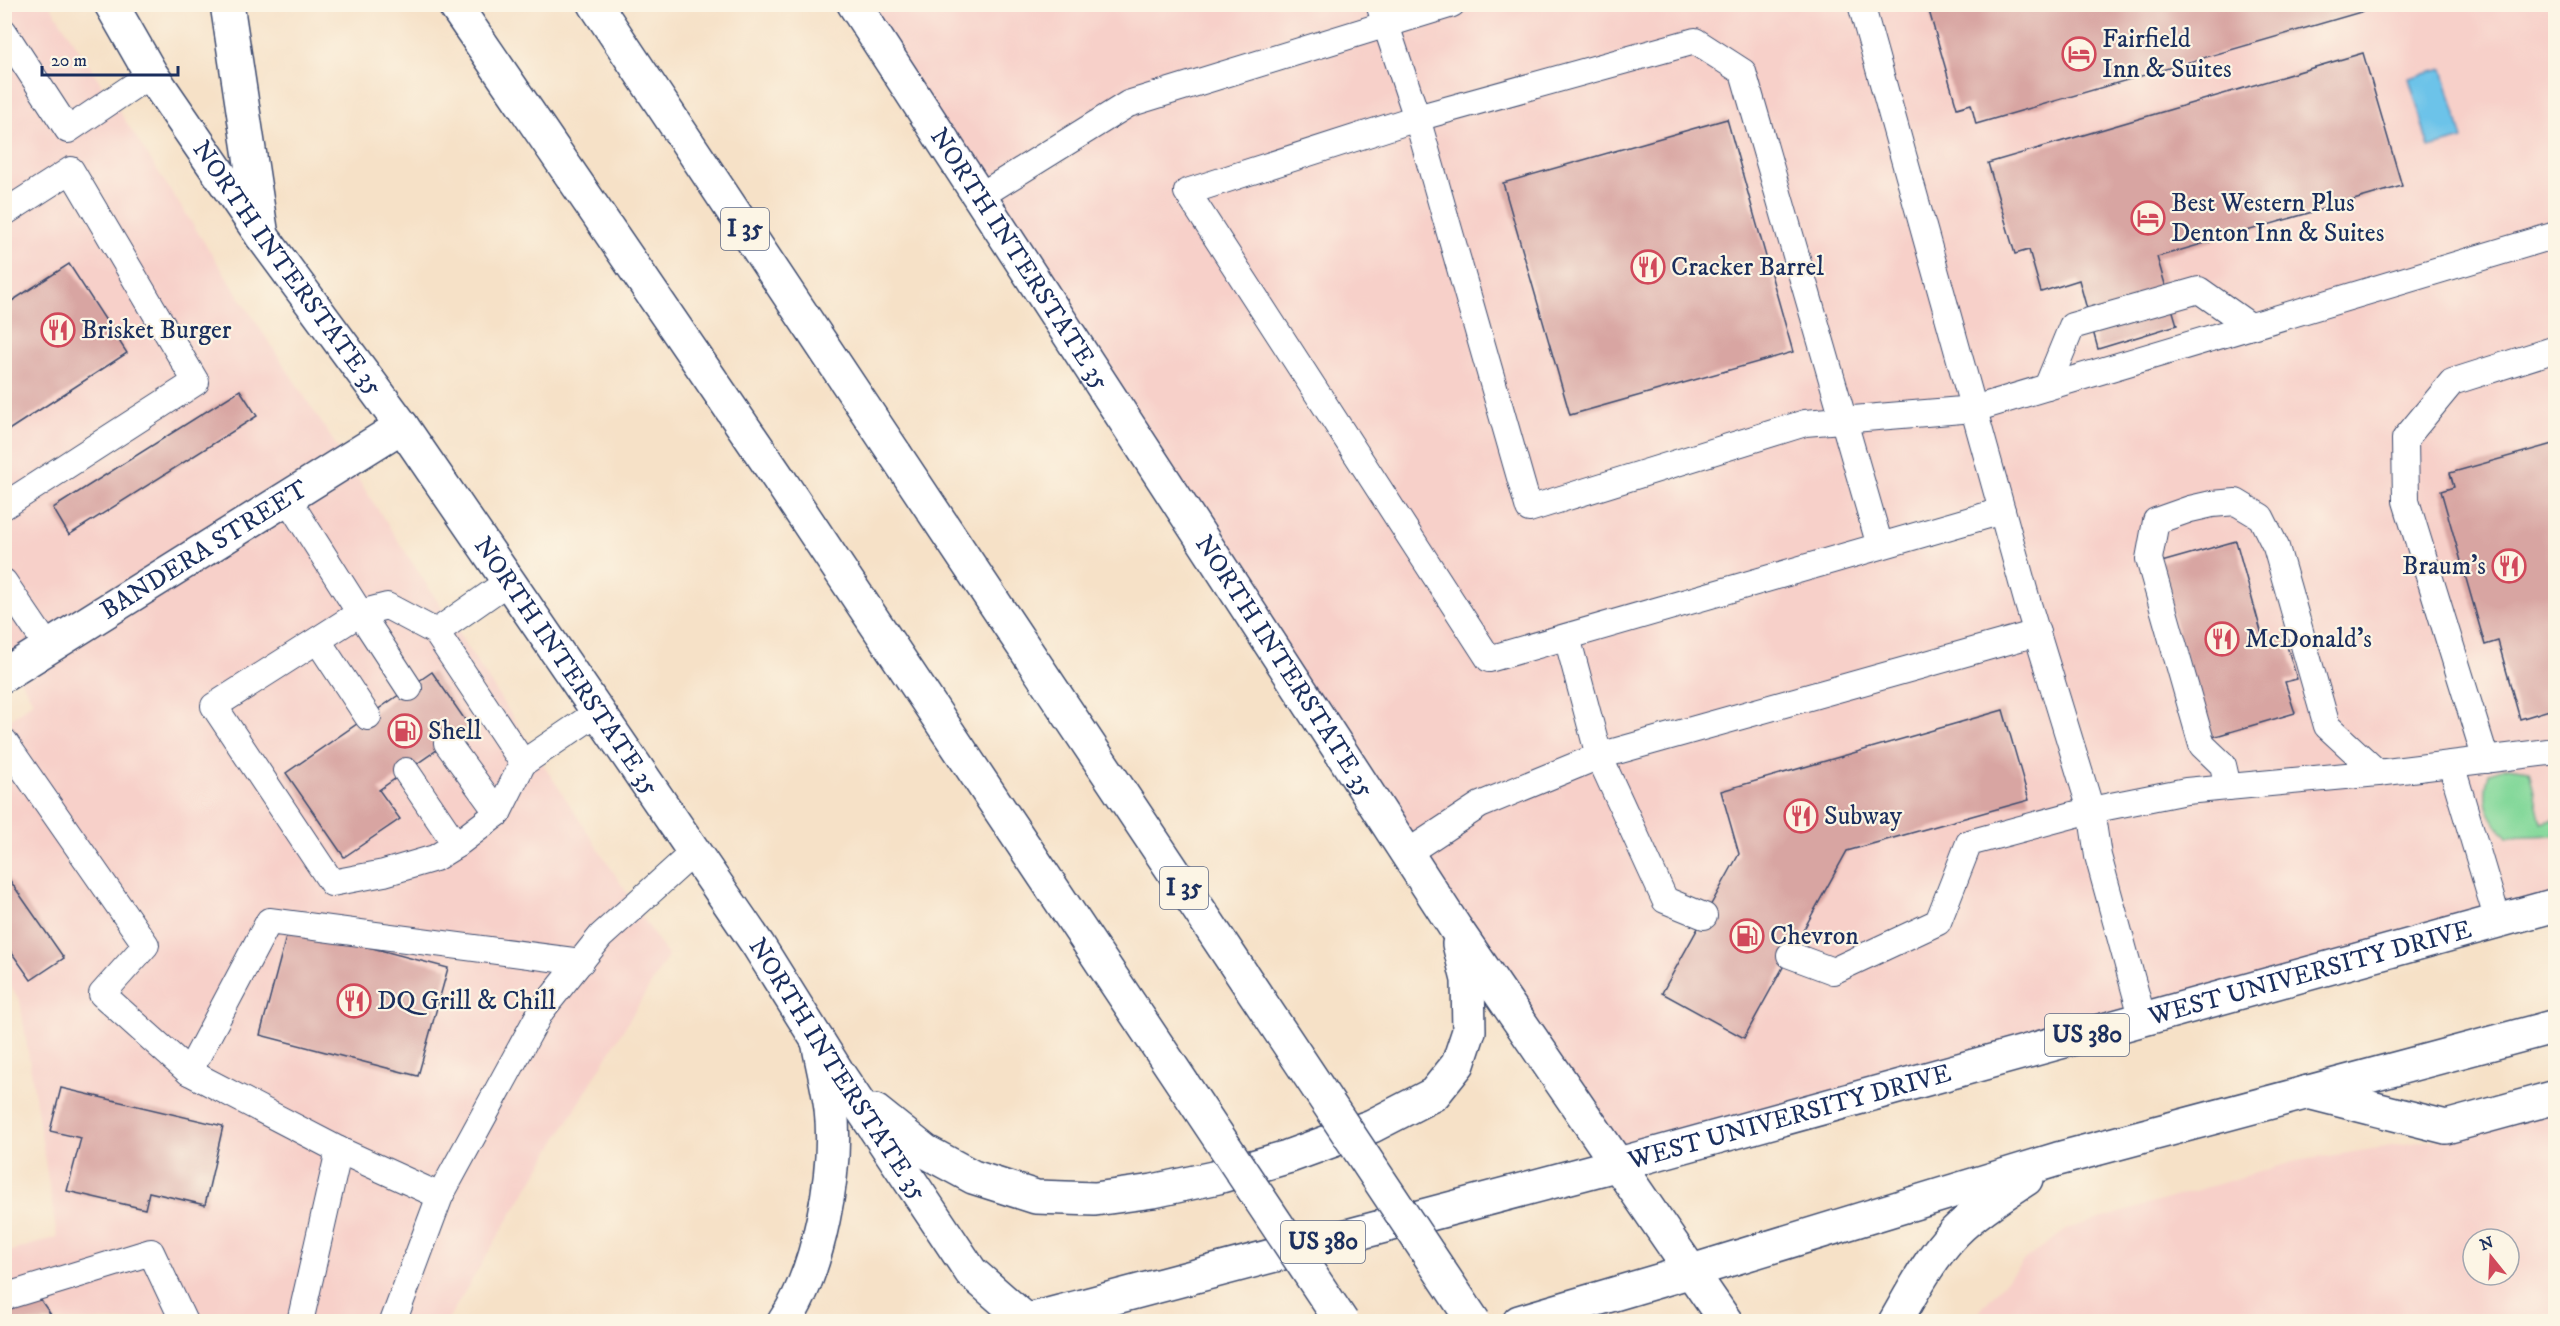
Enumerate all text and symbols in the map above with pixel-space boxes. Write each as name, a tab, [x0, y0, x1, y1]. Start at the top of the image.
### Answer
place label: Fairfield Inn & Suites	[2102, 23, 2232, 86]
hotel icon: Fairfield Inn & Suites	[2061, 36, 2097, 72]
scale bar	[42, 39, 178, 77]
text: 20 m	[51, 50, 87, 72]
street label: NORTH INTERSTATE 35	[923, 122, 1117, 396]
street label: NORTH INTERSTATE 35	[185, 134, 390, 402]
place label: Best Western Plus Denton Inn & Suites	[2171, 187, 2384, 250]
hotel icon: Best Western Plus Denton Inn & Suites	[2130, 200, 2166, 236]
road number: I 35	[721, 208, 769, 250]
restaurant icon: Cracker Barrel	[1630, 249, 1666, 285]
place label: Cracker Barrel	[1671, 251, 1824, 284]
restaurant icon: Brisket Burger	[40, 312, 76, 348]
place label: Brisket Burger	[81, 314, 232, 347]
street label: BANDERA STREET	[94, 472, 314, 627]
street label: NORTH INTERSTATE 35	[1188, 529, 1382, 803]
street label: NORTH INTERSTATE 35	[466, 530, 667, 802]
restaurant icon: Braum's	[2491, 548, 2527, 584]
place label: Braum's	[2402, 550, 2486, 583]
restaurant icon: McDonald's	[2204, 621, 2240, 657]
place label: McDonald's	[2245, 623, 2372, 656]
fuel station icon: Shell	[387, 713, 423, 749]
place label: Shell	[428, 715, 482, 748]
restaurant icon: Subway	[1783, 798, 1819, 834]
place label: Subway	[1824, 800, 1903, 833]
road number: I 35	[1160, 867, 1208, 909]
street label: WEST UNIVERSITY DRIVE	[2144, 913, 2475, 1034]
fuel station icon: Chevron	[1729, 918, 1765, 954]
place label: Chevron	[1770, 920, 1859, 953]
street label: NORTH INTERSTATE 35	[741, 932, 935, 1207]
restaurant icon: DQ Grill & Chill	[336, 983, 372, 1019]
place label: DQ Grill & Chill	[377, 985, 556, 1018]
road number: US 380	[2045, 1014, 2129, 1056]
street label: WEST UNIVERSITY DRIVE	[1623, 1057, 1955, 1177]
road number: US 380	[1281, 1221, 1365, 1263]
north arrow	[2461, 1227, 2521, 1287]
text: N	[2477, 1232, 2496, 1255]

